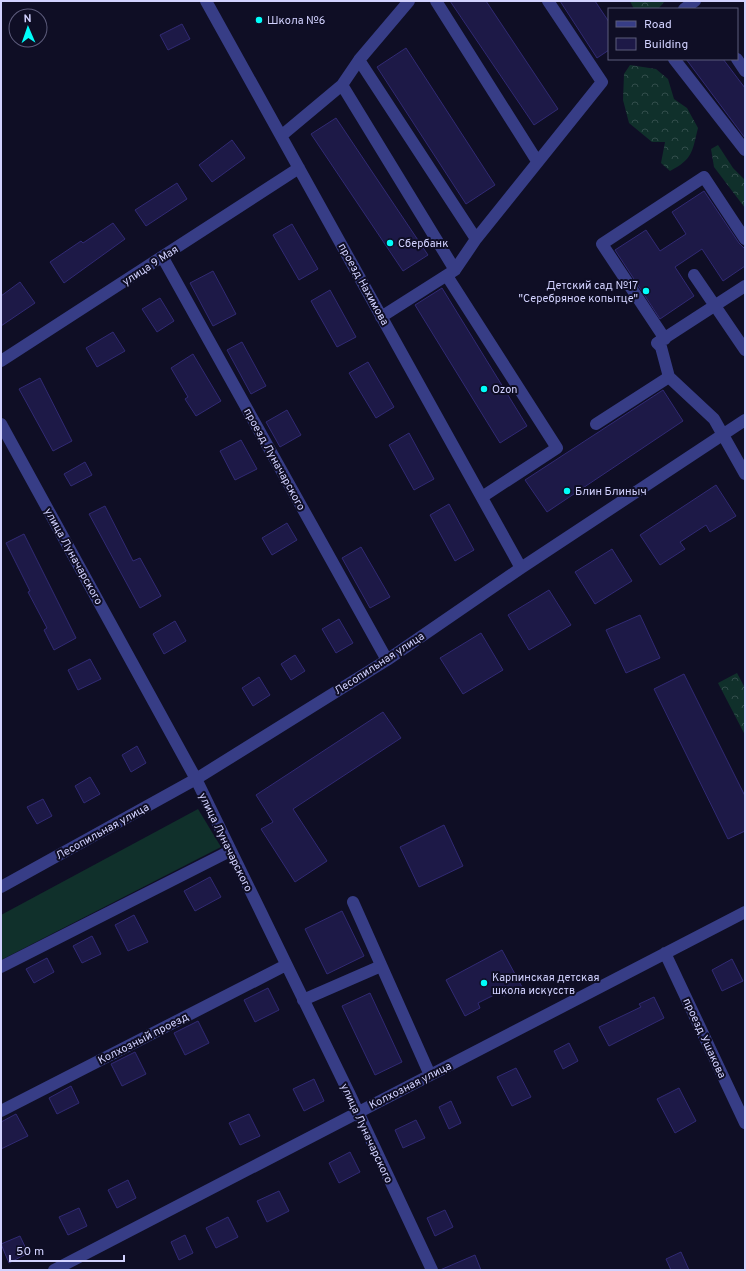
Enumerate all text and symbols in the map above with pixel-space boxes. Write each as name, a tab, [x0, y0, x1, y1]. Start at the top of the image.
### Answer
north arrow	[8, 8, 48, 48]
legend	[608, 8, 738, 60]
text: N	[23, 12, 32, 26]
place label: Школа №6	[267, 14, 325, 28]
marker: Школа №6	[254, 15, 264, 25]
text: Road	[644, 17, 672, 33]
text: Building	[644, 37, 688, 53]
place label: Сбербанк	[398, 237, 448, 251]
marker: Сбербанк	[385, 238, 395, 248]
street label: проезд Нахимова	[335, 241, 392, 328]
street label: улица 9 Мая	[120, 243, 181, 289]
place label: Детский сад №17 "Серебряное копытце"	[519, 279, 638, 306]
marker: Детский сад №17 "Серебряное копытце"	[641, 286, 651, 296]
place label: Ozon	[492, 383, 518, 397]
marker: Ozon	[479, 384, 489, 394]
street label: проезд Луначарского	[240, 406, 308, 513]
place label: Блин Блиныч	[575, 485, 647, 499]
marker: Блин Блиныч	[562, 486, 572, 496]
street label: улица Луначарского	[41, 506, 106, 607]
street label: Лесопильная улица	[332, 629, 427, 698]
street label: улица Луначарского	[195, 791, 255, 894]
street label: Лесопильная улица	[53, 800, 152, 863]
place label: Карпинская детская школа искусств	[492, 971, 599, 998]
marker: Карпинская детская школа искусств	[479, 978, 489, 988]
street label: проезд Ушакова	[679, 996, 729, 1081]
street label: Колхозный проезд	[96, 1010, 191, 1068]
street label: Колхозная улица	[367, 1059, 454, 1113]
street label: улица Луначарского	[337, 1081, 395, 1185]
scale bar	[10, 1237, 124, 1263]
text: 50 m	[16, 1244, 44, 1260]

